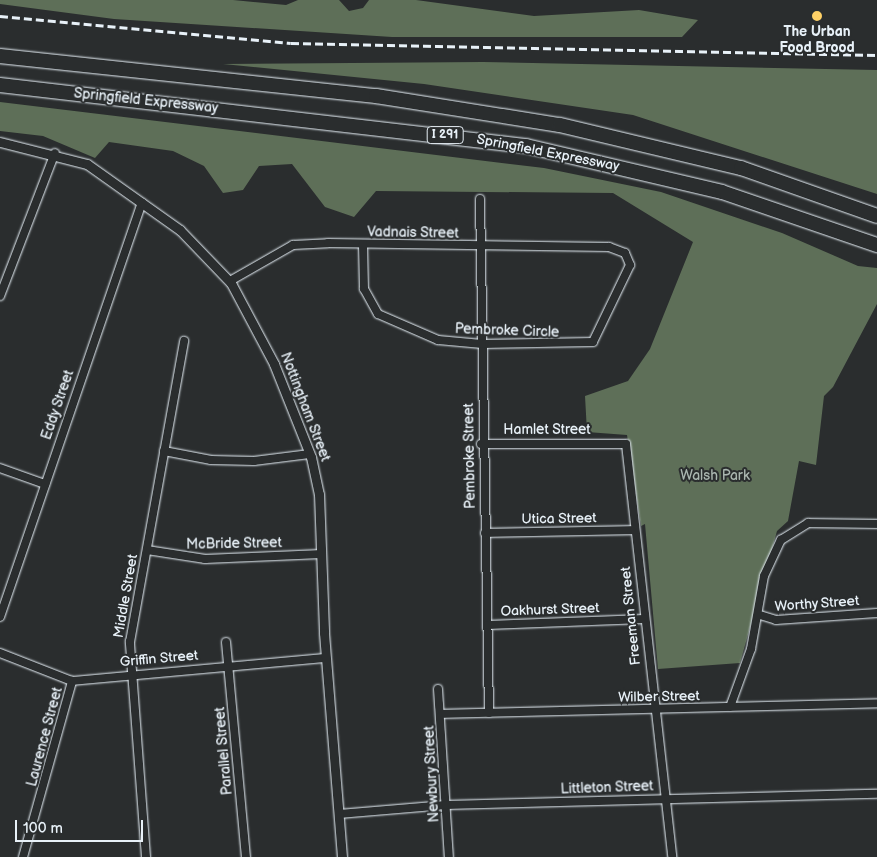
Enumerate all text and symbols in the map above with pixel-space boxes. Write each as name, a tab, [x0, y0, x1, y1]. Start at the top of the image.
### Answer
marker: The Urban Food Brood	[811, 10, 823, 22]
place label: The Urban Food Brood	[779, 24, 855, 56]
street label: Springfield Expressway	[73, 85, 219, 117]
road number: I 291	[426, 126, 464, 144]
street label: Springfield Expressway	[475, 131, 621, 175]
street label: Vadnais Street	[367, 224, 459, 242]
street label: Pembroke Circle	[455, 321, 559, 341]
street label: Nottingham Street	[276, 350, 334, 464]
street label: Eddy Street	[38, 367, 78, 443]
street label: Pembroke Street	[461, 403, 479, 509]
street label: Hamlet Street	[503, 422, 591, 438]
park label: Walsh Park	[680, 468, 750, 484]
street label: Utica Street	[521, 510, 597, 528]
street label: McBride Street	[186, 535, 282, 553]
street label: Middle Street	[110, 553, 142, 639]
street label: Freeman Street	[617, 566, 645, 666]
street label: Worthy Street	[774, 593, 860, 615]
street label: Oakhurst Street	[500, 600, 600, 620]
street label: Griffin Street	[119, 647, 199, 671]
street label: Laurence Street	[24, 685, 66, 789]
street label: Wilber Street	[618, 688, 700, 706]
street label: Parallel Street	[212, 706, 236, 796]
street label: Newbury Street	[421, 725, 443, 823]
street label: Littleton Street	[560, 778, 654, 798]
scale bar	[18, 810, 145, 842]
text: 100 m	[23, 819, 63, 838]

